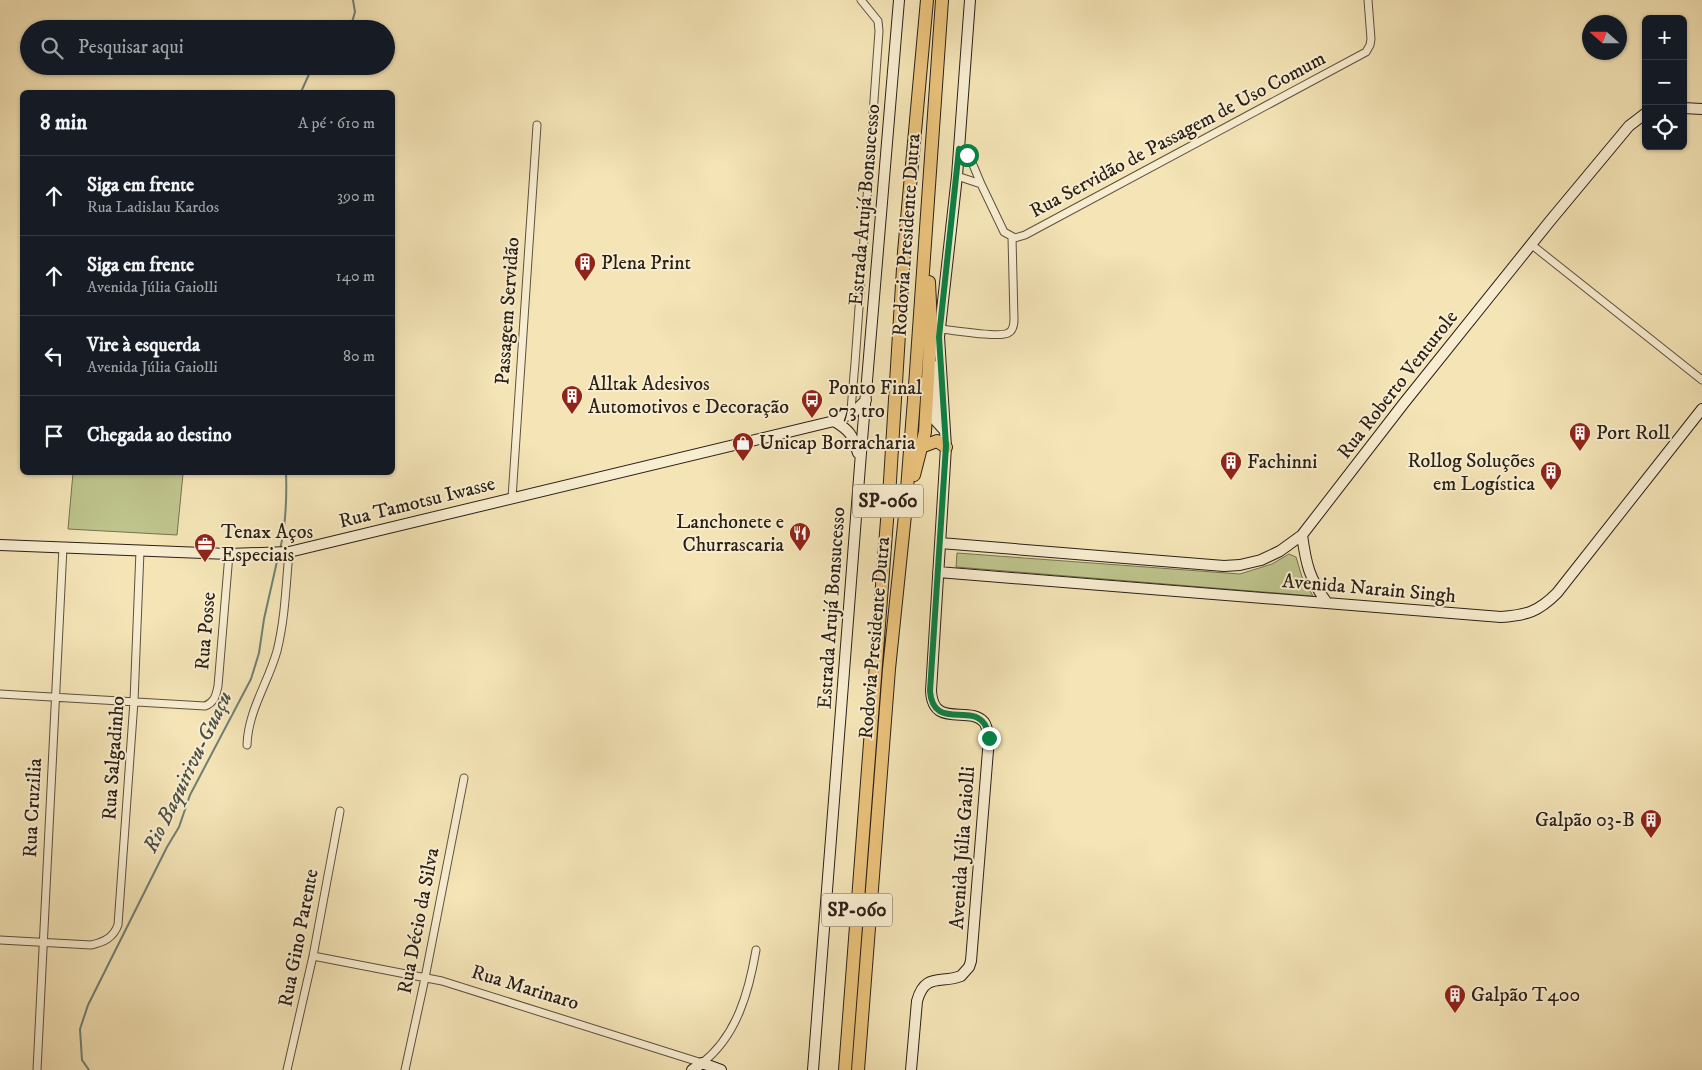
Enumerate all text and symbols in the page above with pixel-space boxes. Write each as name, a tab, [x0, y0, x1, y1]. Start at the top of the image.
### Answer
north arrow	[1582, 15, 1627, 60]
map controls	[1642, 15, 1687, 150]
button: +	[1642, 15, 1687, 60]
search box	[20, 20, 395, 75]
icon: search	[38, 34, 66, 62]
text: Pesquisar aqui	[78, 36, 184, 59]
street label: Rua Servidão de Passagem de Uso Comum	[1026, 46, 1330, 224]
button: −	[1642, 60, 1687, 105]
street label: Estrada Arujá Bonsucesso	[844, 103, 886, 307]
button: locate	[1642, 105, 1687, 150]
text: 8 min	[40, 110, 87, 136]
text: A pé · 610 m	[298, 113, 375, 133]
street label: Rodovia Presidente Dutra	[887, 132, 927, 337]
route start	[956, 144, 979, 167]
text: Siga em frente	[87, 174, 194, 197]
icon: ahead	[40, 182, 68, 210]
text: 390 m	[337, 186, 375, 206]
text: Rua Ladislau Kardos	[87, 197, 219, 217]
street label: Passagem Servidão	[490, 236, 526, 386]
building icon: Plena Print	[573, 251, 597, 282]
place label: Plena Print	[601, 251, 691, 276]
text: Siga em frente	[87, 254, 194, 277]
icon: ahead	[40, 262, 68, 290]
text: 140 m	[336, 266, 375, 286]
text: Avenida Júlia Gaiolli	[87, 277, 218, 297]
street label: Rua Roberto Venturole	[1332, 306, 1464, 464]
text: Vire à esquerda	[87, 334, 200, 357]
icon: left	[40, 342, 68, 370]
text: 80 m	[343, 346, 375, 366]
text: Avenida Júlia Gaiolli	[87, 357, 218, 377]
place label: Alltak Adesivos Automotivos e Decoração	[588, 372, 789, 420]
place label: Ponto Final 073 tro	[828, 376, 922, 424]
building icon: Alltak Adesivos Automotivos e Decoração	[560, 384, 584, 415]
bus stop icon: Ponto Final 073 tro	[800, 388, 824, 419]
building icon: Port Roll	[1568, 421, 1592, 452]
place label: Port Roll	[1596, 421, 1670, 446]
icon: arrive	[40, 422, 68, 450]
text: Chegada ao destino	[87, 424, 232, 447]
shop icon: Unicap Borracharia	[731, 431, 755, 462]
place label: Unicap Borracharia	[759, 431, 916, 456]
place label: Rollog Soluções em Logística	[1407, 449, 1536, 497]
building icon: Fachinni	[1219, 450, 1243, 481]
place label: Fachinni	[1247, 450, 1317, 475]
building icon: Rollog Soluções em Logística	[1539, 460, 1563, 491]
street label: Rua Tamotsu Iwasse	[336, 472, 498, 534]
road number: SP-060	[853, 484, 923, 518]
street label: Estrada Arujá Bonsucesso	[812, 506, 852, 710]
place label: Lanchonete e Churrascaria	[676, 510, 785, 558]
place label: Tenax Aços Especiais	[221, 520, 314, 568]
restaurant icon: Lanchonete e Churrascaria	[788, 521, 812, 552]
office icon: Tenax Aços Especiais	[193, 532, 217, 563]
street label: Rodovia Presidente Dutra	[854, 535, 896, 740]
street label: Avenida Narain Singh	[1281, 569, 1457, 609]
street label: Rua Posse	[190, 591, 222, 671]
water label: Rio Baquirivu-Guaçu	[137, 687, 239, 858]
street label: Rua Salgadinho	[97, 695, 131, 821]
route end	[978, 727, 1001, 750]
street label: Rua Cruzilia	[18, 757, 48, 858]
street label: Avenida Júlia Gaiolli	[945, 766, 981, 930]
place label: Galpão 03-B	[1535, 808, 1635, 833]
building icon: Galpão 03-B	[1639, 808, 1663, 839]
street label: Rua Décio da Silva	[393, 845, 446, 996]
street label: Rua Gino Parente	[273, 867, 325, 1009]
road number: SP-060	[822, 894, 892, 926]
street label: Rua Marinaro	[468, 960, 582, 1016]
building icon: Galpão T400	[1443, 983, 1467, 1014]
place label: Galpão T400	[1471, 983, 1580, 1008]

